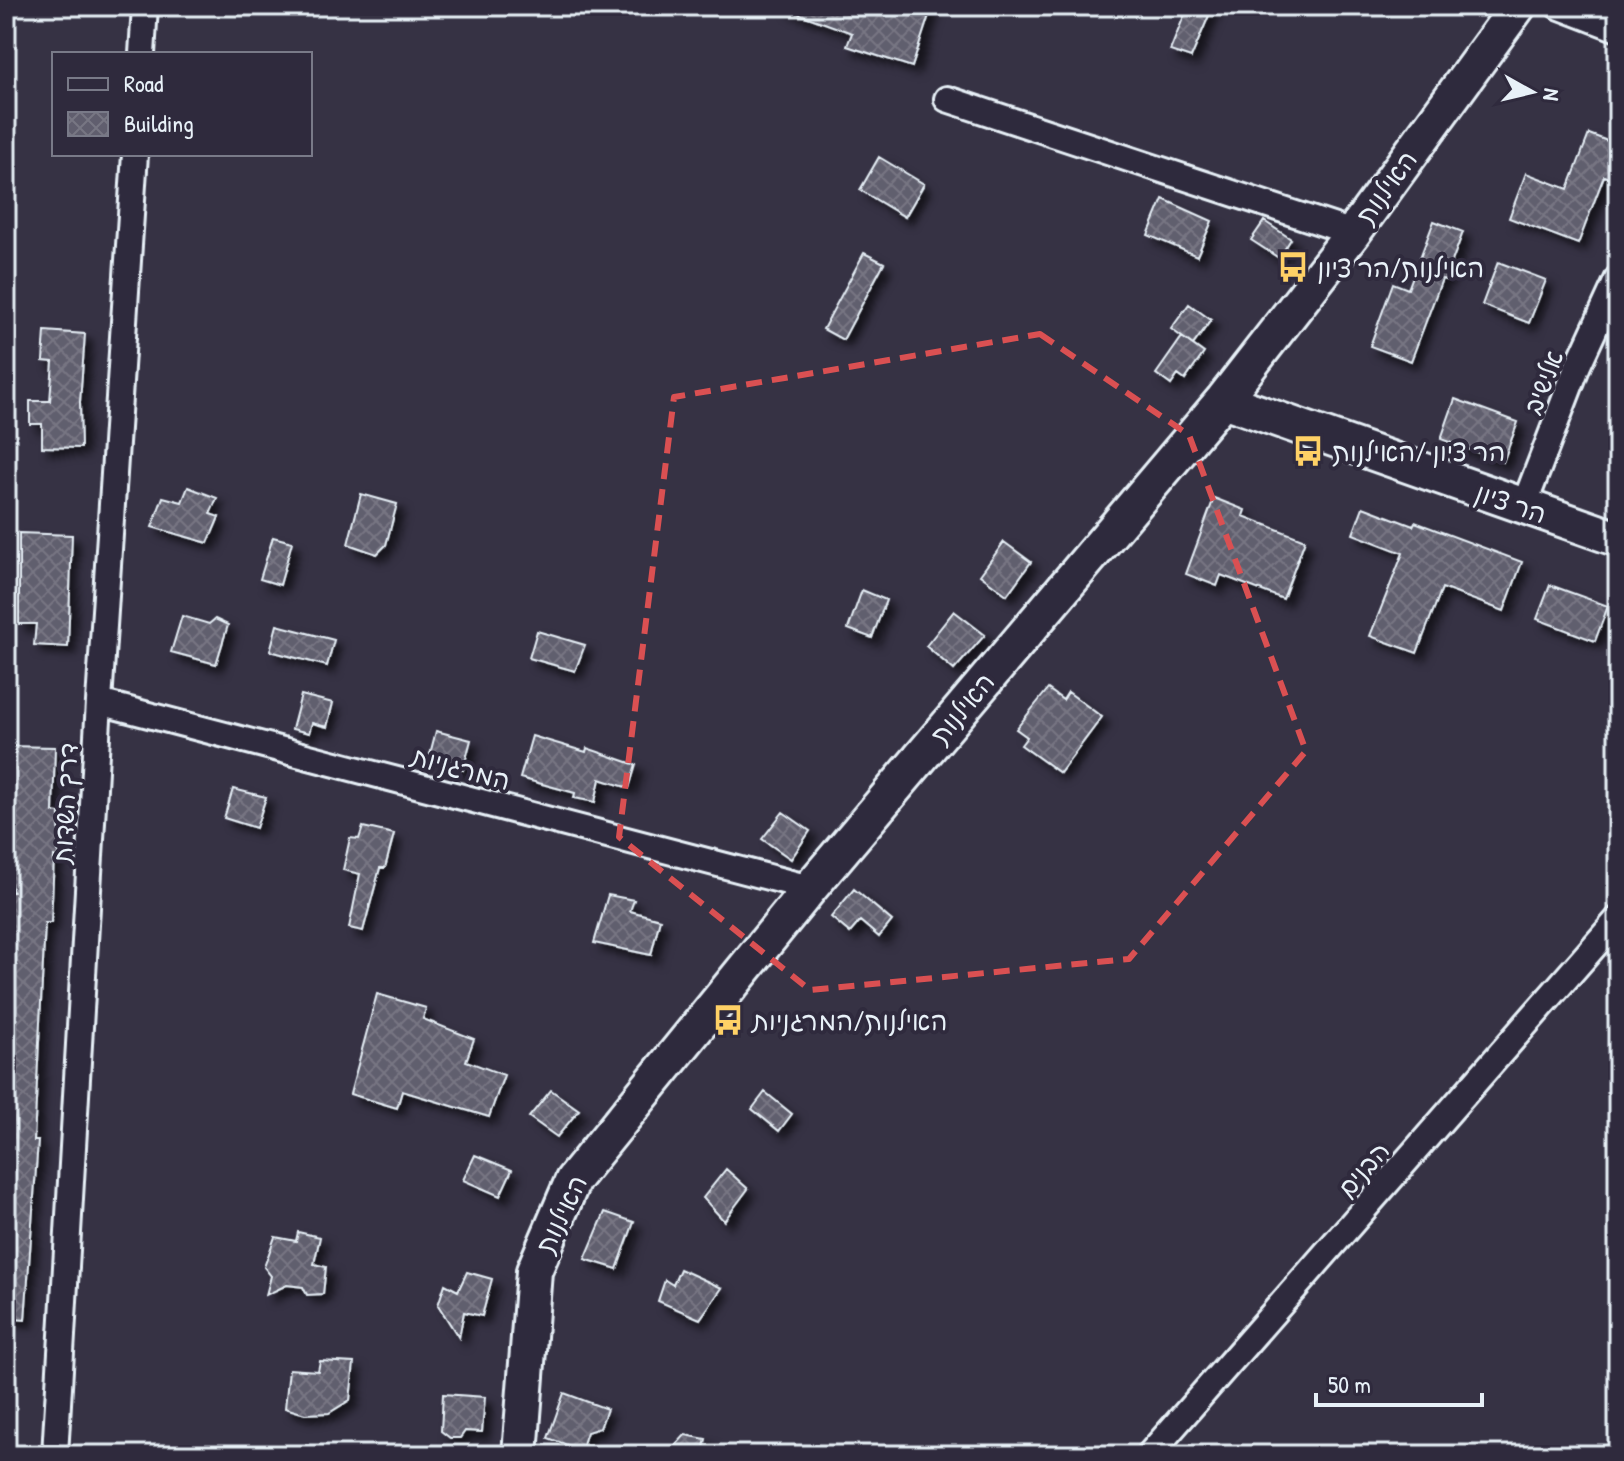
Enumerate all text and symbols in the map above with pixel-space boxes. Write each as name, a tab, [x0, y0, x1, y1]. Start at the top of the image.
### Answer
legend	[52, 52, 312, 156]
north arrow	[1492, 52, 1572, 132]
text: Road	[124, 67, 163, 99]
text: N	[1536, 87, 1567, 103]
text: Building	[124, 107, 194, 139]
street label: האילנות	[1347, 143, 1425, 231]
bus stop icon: האילנות/הר ציון	[1276, 250, 1310, 284]
place label: האילנות/הר ציון	[1317, 250, 1484, 285]
street label: אלישיב	[1514, 345, 1572, 419]
bus stop icon: הר ציון /האילנות	[1291, 434, 1325, 468]
place label: הר ציון /האילנות	[1332, 434, 1505, 469]
street label: הר ציון	[1471, 475, 1551, 531]
street label: האילנות	[922, 665, 1002, 751]
street label: המרגניות	[406, 737, 514, 798]
street label: דרך השדות	[44, 742, 86, 866]
bus stop icon: האילנות/המרגניות	[711, 1003, 745, 1037]
place label: האילנות/המרגניות	[750, 1003, 948, 1038]
street label: הבנים	[1329, 1133, 1397, 1205]
street label: האילנות	[527, 1169, 595, 1259]
scale bar	[1316, 1357, 1482, 1407]
text: 50 m	[1328, 1368, 1371, 1400]

